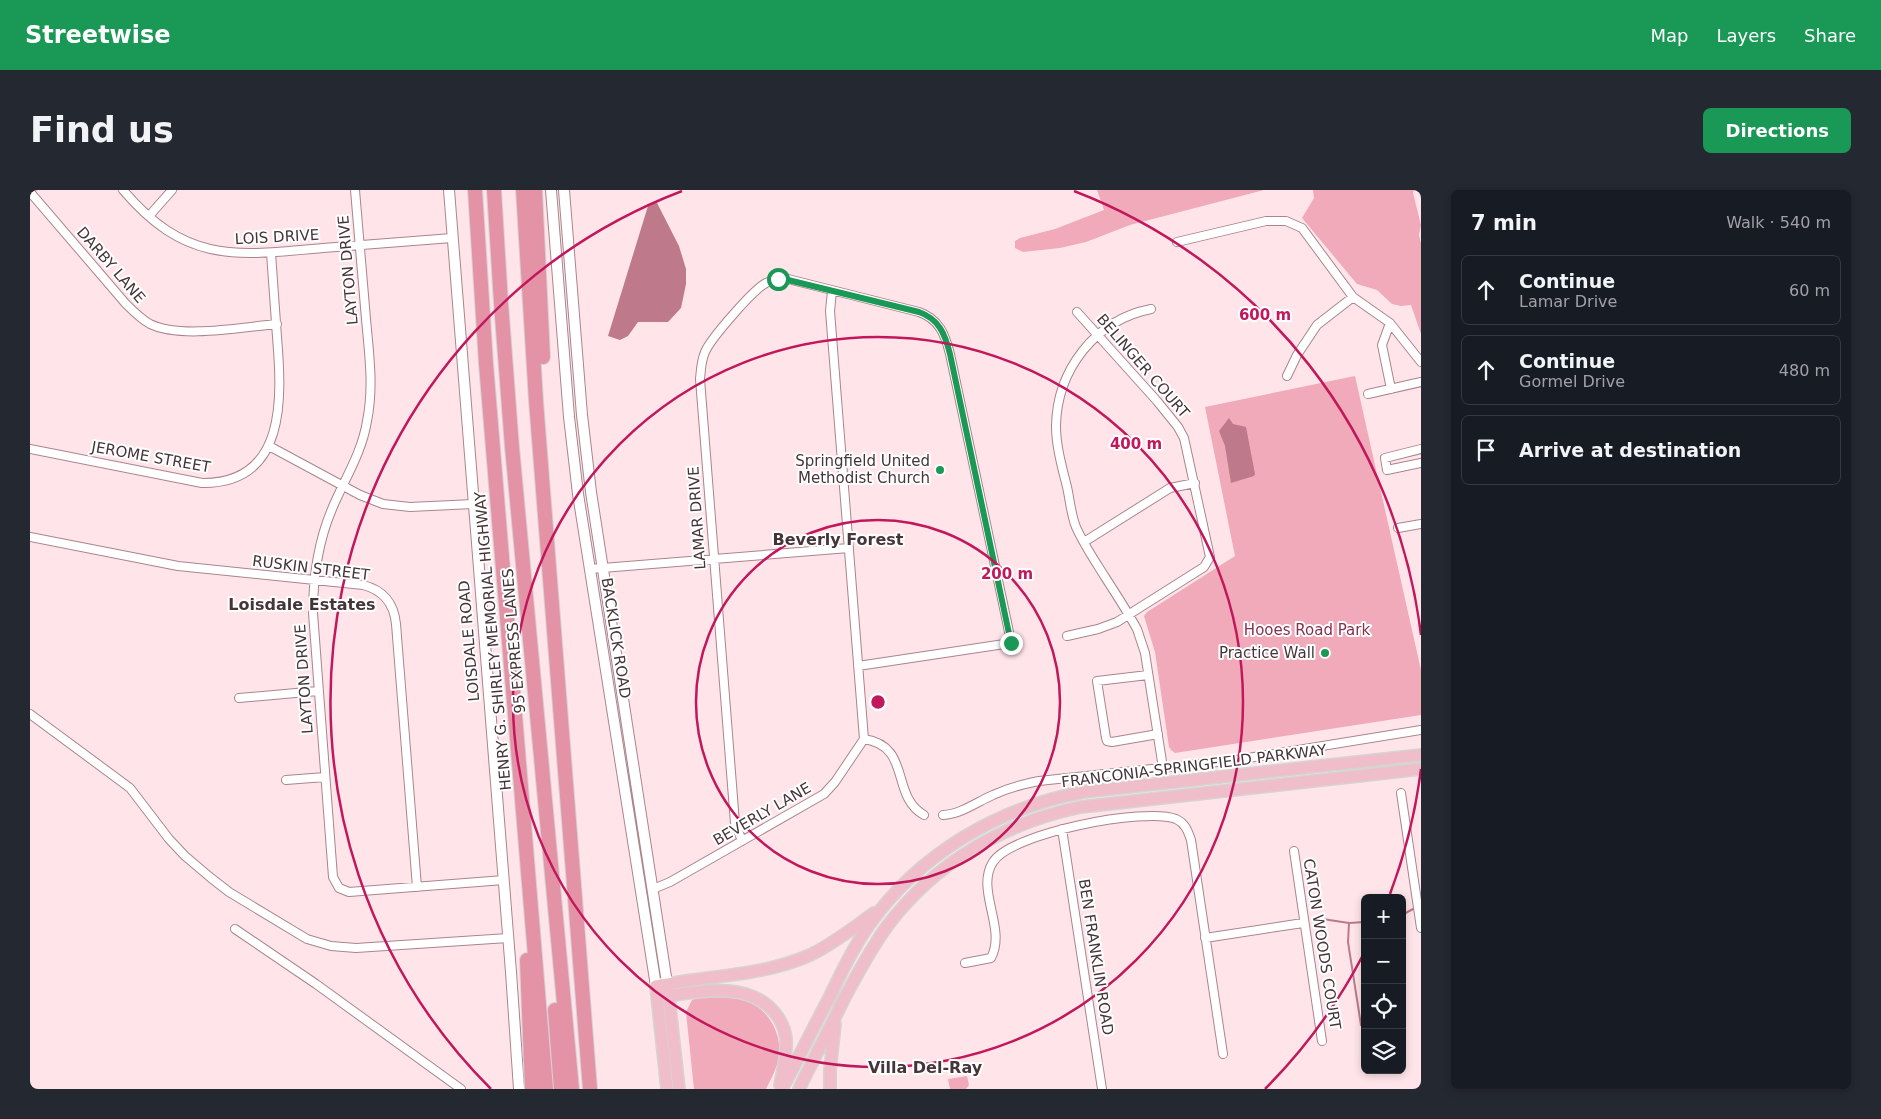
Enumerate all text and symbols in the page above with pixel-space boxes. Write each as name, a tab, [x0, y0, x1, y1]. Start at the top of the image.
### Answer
text: Streetwise	[25, 21, 171, 49]
text: Map	[1650, 25, 1688, 46]
text: Layers	[1716, 25, 1776, 46]
text: Share	[1804, 25, 1856, 46]
button: Directions	[1703, 108, 1851, 153]
text: Find us	[30, 110, 174, 150]
text: 7 min	[1471, 211, 1537, 235]
text: Walk · 540 m	[1726, 213, 1831, 232]
street label: LAYTON DRIVE	[334, 214, 362, 326]
street label: DARBY LANE	[73, 223, 149, 307]
street label: LOIS DRIVE	[234, 226, 320, 248]
route start	[767, 268, 790, 291]
text: Continue	[1519, 270, 1615, 292]
icon: ahead	[1472, 276, 1500, 304]
text: 60 m	[1789, 281, 1830, 300]
text: Lamar Drive	[1519, 292, 1617, 311]
text: 600 m	[1239, 306, 1291, 324]
street label: BELINGER COURT	[1093, 310, 1194, 422]
text: Continue	[1519, 350, 1615, 372]
icon: ahead	[1472, 356, 1500, 384]
text: 480 m	[1779, 361, 1830, 380]
text: Gormel Drive	[1519, 372, 1625, 391]
text: 400 m	[1110, 435, 1162, 453]
icon: arrive	[1472, 436, 1500, 464]
street label: JEROME STREET	[89, 437, 213, 476]
text: Arrive at destination	[1519, 439, 1741, 461]
place label: Springfield United Methodist Church	[795, 452, 930, 487]
marker: Springfield United Methodist Church	[934, 464, 946, 476]
street label: LAMAR DRIVE	[684, 466, 710, 570]
street label: HENRY G. SHIRLEY MEMORIAL HIGHWAY	[471, 490, 515, 791]
district label: Beverly Forest	[773, 530, 904, 549]
street label: RUSKIN STREET	[251, 552, 372, 584]
text: 200 m	[981, 565, 1033, 583]
street label: 95 EXPRESS LANES	[499, 568, 529, 714]
street label: BACKLICK ROAD	[598, 576, 634, 700]
street label: LOISDALE ROAD	[455, 580, 483, 702]
district label: Loisdale Estates	[228, 595, 376, 614]
park label: Hooes Road Park	[1244, 621, 1370, 639]
street label: LAYTON DRIVE	[291, 623, 317, 735]
route end	[1000, 632, 1023, 655]
place label: Practice Wall	[1219, 644, 1315, 662]
marker: Practice Wall	[1319, 647, 1331, 659]
centre of rings	[869, 693, 887, 711]
street label: FRANCONIA-SPRINGFIELD PARKWAY	[1060, 741, 1328, 791]
street label: BEVERLY LANE	[710, 779, 814, 849]
street label: CATON WOODS COURT	[1300, 857, 1345, 1031]
street label: BEN FRANKLIN ROAD	[1075, 878, 1117, 1036]
map controls	[1361, 894, 1406, 1074]
button: +	[1361, 894, 1406, 939]
button: −	[1361, 939, 1406, 984]
button: locate	[1361, 984, 1406, 1029]
button: layers	[1361, 1029, 1406, 1074]
district label: Villa Del-Ray	[868, 1058, 983, 1077]

